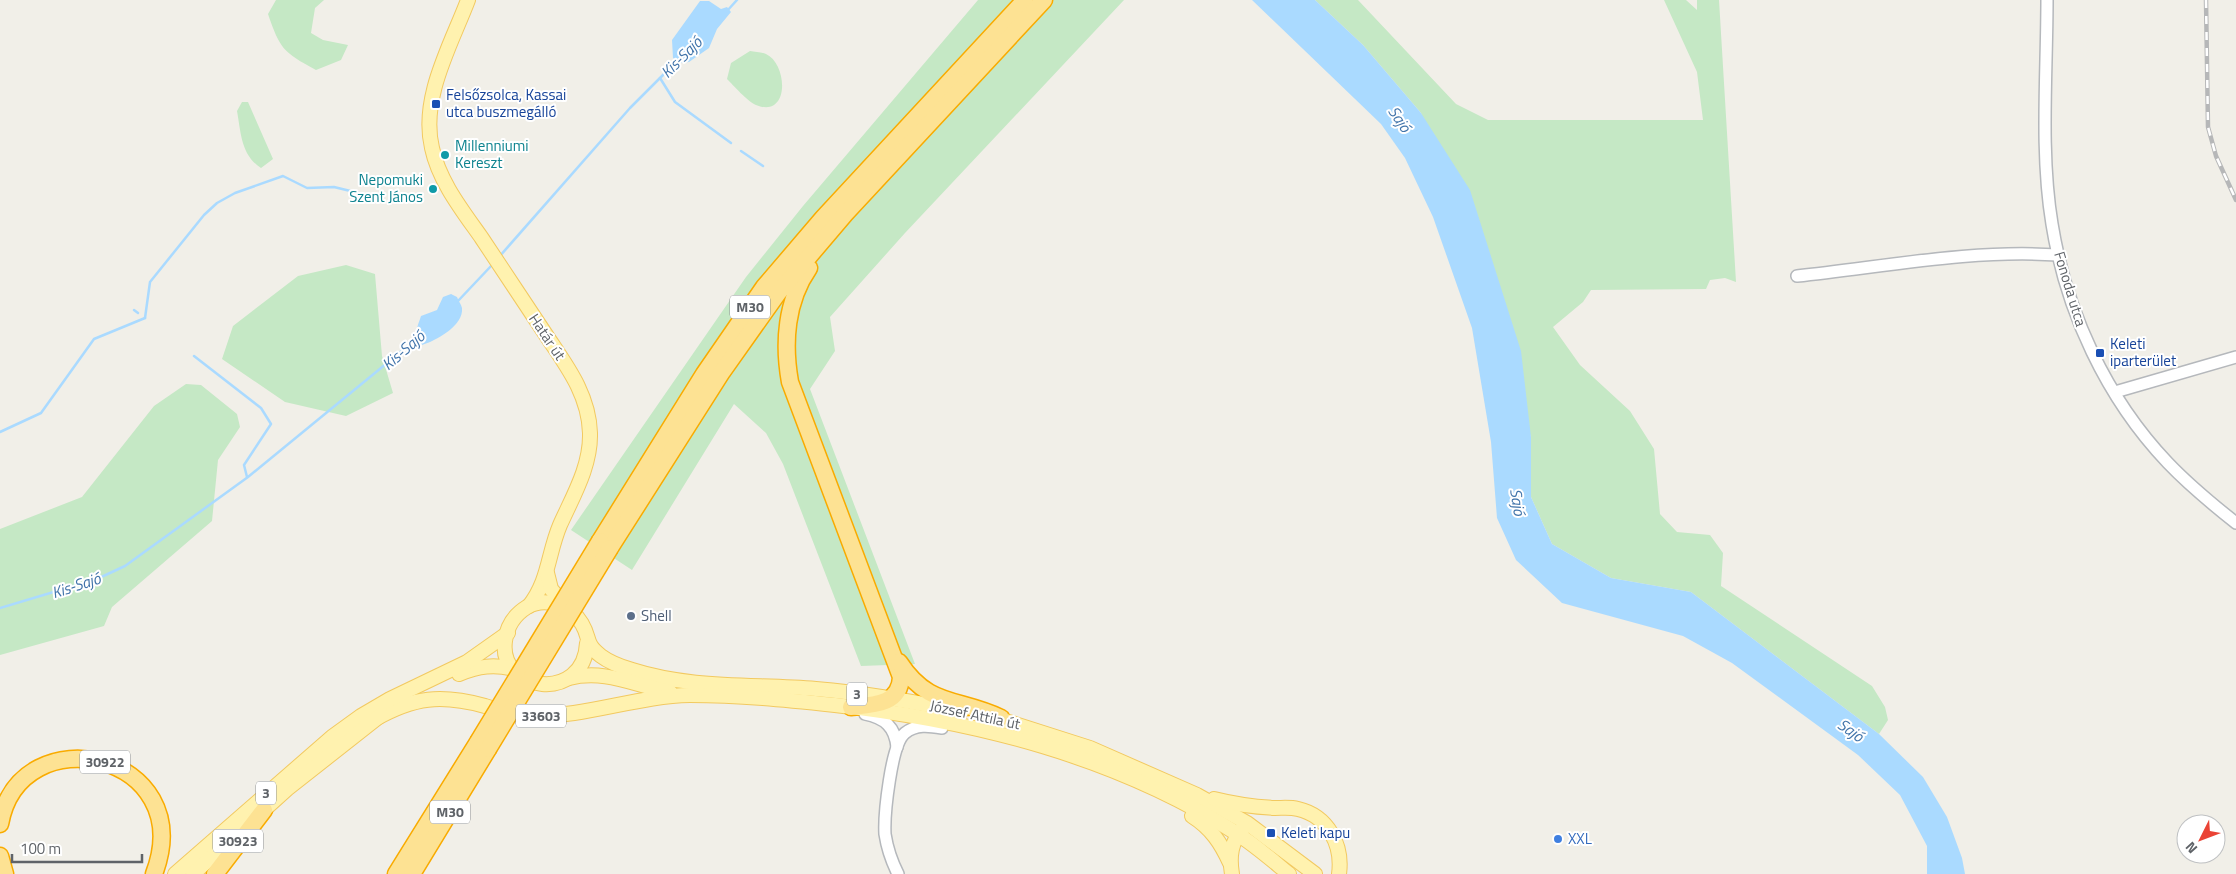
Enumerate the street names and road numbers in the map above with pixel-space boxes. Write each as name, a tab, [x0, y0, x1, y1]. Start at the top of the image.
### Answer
street label: Fonoda utca	[2048, 248, 2093, 330]
road number: M30	[730, 296, 770, 318]
street label: Határ út	[523, 309, 572, 365]
road number: 3	[847, 682, 867, 706]
street label: József Attila út	[928, 694, 1023, 735]
road number: 33603	[516, 704, 566, 728]
road number: 30922	[80, 750, 130, 774]
road number: 3	[256, 781, 276, 804]
road number: M30	[430, 800, 470, 824]
road number: 30923	[213, 829, 263, 852]

